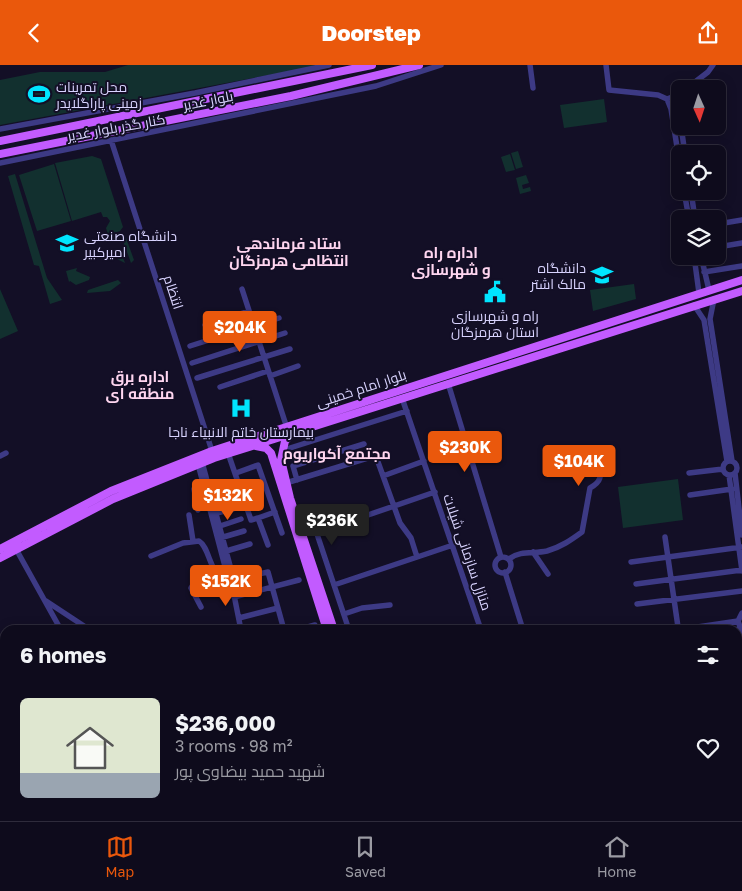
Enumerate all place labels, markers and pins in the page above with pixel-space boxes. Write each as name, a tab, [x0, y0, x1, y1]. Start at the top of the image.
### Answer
place label: محل تمرینات زمینی پاراگلایدر	[55, 78, 142, 113]
sports icon: محل تمرینات زمینی پاراگلایدر	[26, 81, 52, 107]
place label: دانشگاه صنعتی امیرکبیر	[83, 227, 177, 260]
school or university icon: دانشگاه صنعتی امیرکبیر	[54, 230, 80, 256]
place label: دانشگاه مالک اشتر	[529, 259, 586, 292]
school or university icon: دانشگاه مالک اشتر	[589, 262, 615, 288]
public building icon: راه و شهرسازی استان هرمزگان	[482, 279, 508, 305]
place label: راه و شهرسازی استان هرمزگان	[451, 307, 539, 340]
pin: $204K	[205, 311, 275, 353]
hospital icon: بیمارستان خاتم الانبیاء ناجا	[228, 395, 254, 421]
place label: بیمارستان خاتم الانبیاء ناجا	[168, 423, 314, 442]
pin: $230K	[430, 431, 500, 473]
pin: $104K	[544, 445, 614, 487]
pin: $132K	[193, 479, 263, 521]
pin: $236K	[297, 503, 367, 546]
pin: $152K	[191, 565, 261, 607]

